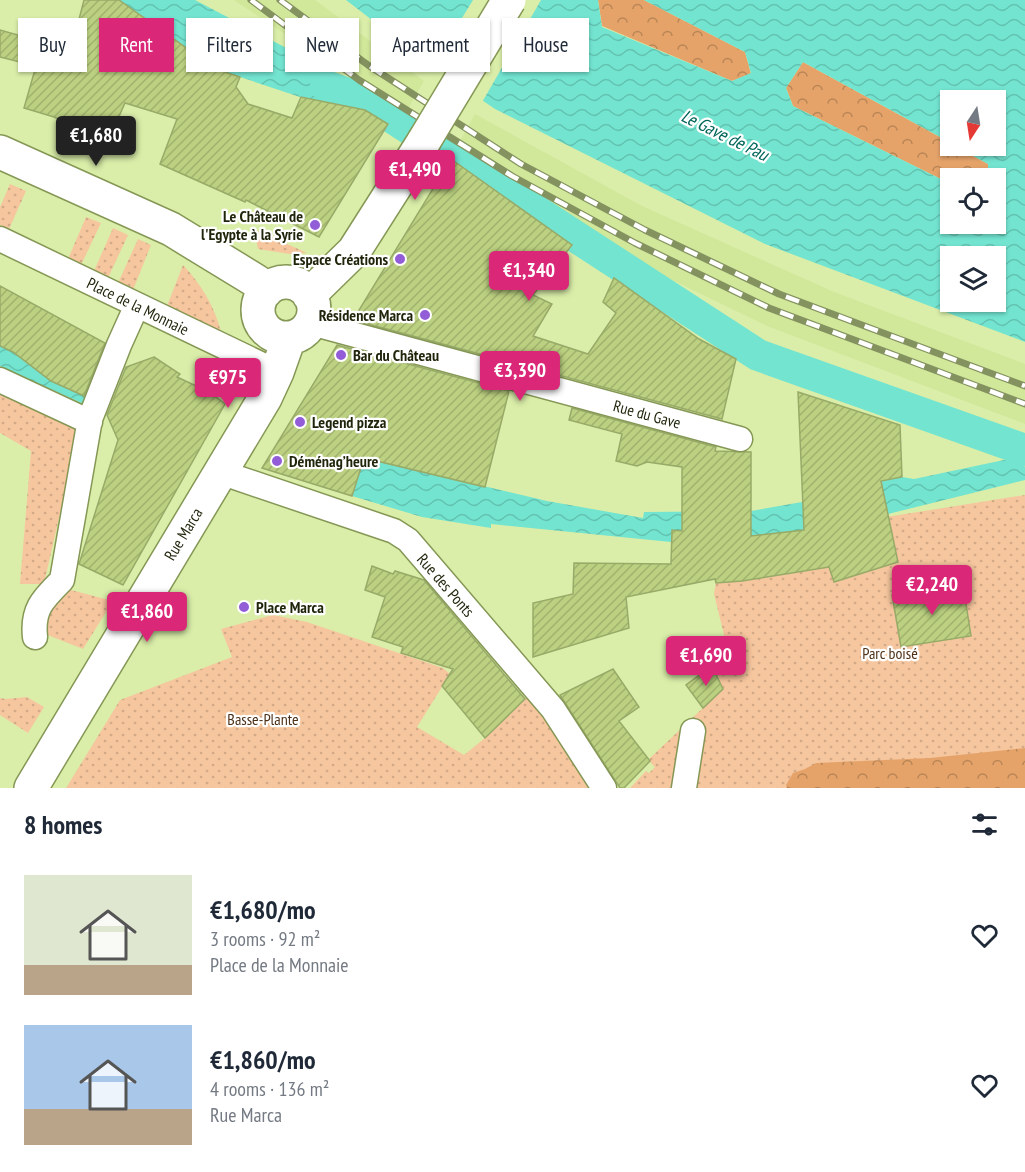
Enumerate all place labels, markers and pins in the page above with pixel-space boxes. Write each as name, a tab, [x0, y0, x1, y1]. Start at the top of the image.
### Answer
pin: €1,680	[47, 116, 145, 167]
pin: €1,490	[366, 150, 464, 201]
place label: Le Château de l'Egypte à la Syrie	[201, 206, 303, 244]
marker: Le Château de l'Egypte à la Syrie	[308, 218, 322, 232]
place label: Espace Créations	[293, 249, 388, 269]
pin: €1,340	[480, 251, 578, 302]
marker: Espace Créations	[393, 252, 407, 266]
place label: Résidence Marca	[319, 305, 413, 325]
marker: Résidence Marca	[418, 308, 432, 322]
place label: Bar du Château	[353, 345, 439, 365]
marker: Bar du Château	[334, 348, 348, 362]
pin: €3,390	[471, 351, 569, 402]
pin: €975	[192, 358, 264, 409]
place label: Legend pizza	[312, 412, 387, 432]
marker: Legend pizza	[293, 415, 307, 429]
place label: Déménag’heure	[289, 451, 379, 471]
marker: Déménag’heure	[270, 454, 284, 468]
pin: €2,240	[883, 565, 981, 616]
pin: €1,860	[98, 592, 196, 643]
place label: Place Marca	[256, 597, 324, 617]
marker: Place Marca	[237, 600, 251, 614]
pin: €1,690	[657, 636, 755, 687]

